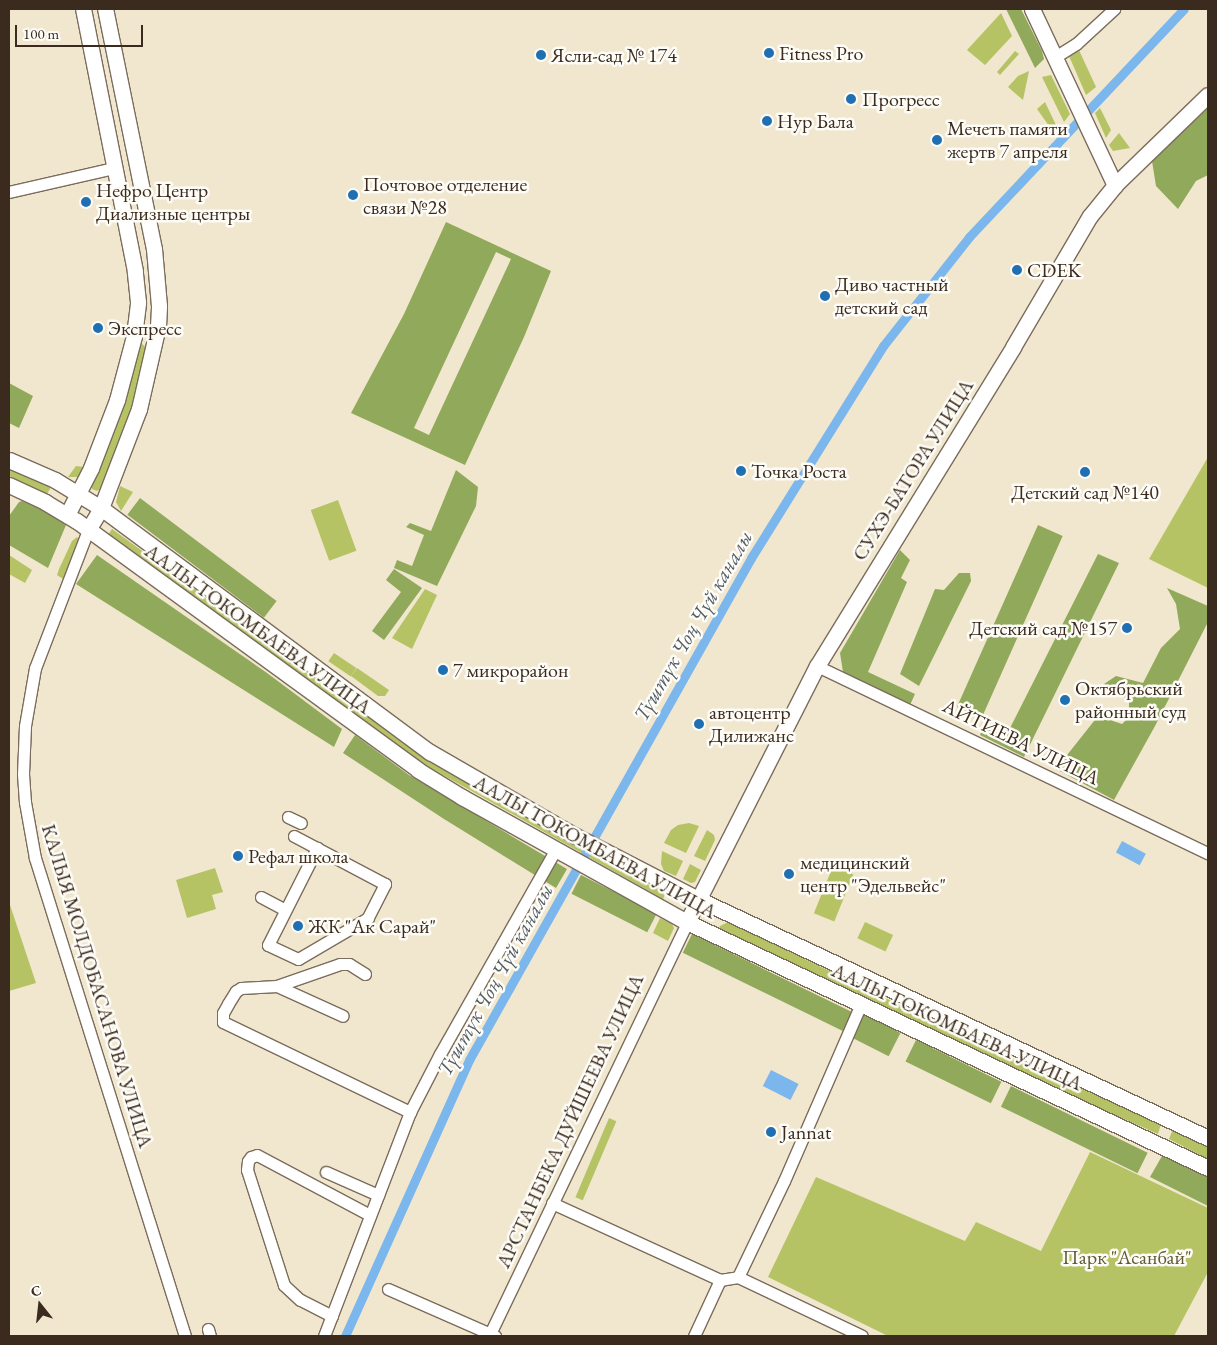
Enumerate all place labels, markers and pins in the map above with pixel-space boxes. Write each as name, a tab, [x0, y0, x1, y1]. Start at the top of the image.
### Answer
place label: Fitness Pro	[779, 41, 863, 65]
place label: Ясли-сад № 174	[551, 43, 677, 67]
marker: Fitness Pro	[763, 47, 775, 59]
marker: Ясли-сад № 174	[535, 49, 547, 61]
place label: Прогресс	[862, 87, 940, 111]
marker: Прогресс	[844, 92, 858, 106]
place label: Нур Бала	[777, 109, 854, 133]
marker: Нур Бала	[761, 115, 773, 127]
place label: Мечеть памяти жертв 7 апреля	[947, 116, 1068, 163]
marker: Мечеть памяти жертв 7 апреля	[931, 134, 943, 146]
place label: Почтовое отделение связи №28	[363, 172, 527, 219]
place label: Нефро Центр Диализные центры	[96, 178, 250, 225]
marker: Почтовое отделение связи №28	[347, 189, 359, 201]
marker: Нефро Центр Диализные центры	[80, 196, 92, 208]
place label: CDEK	[1027, 258, 1081, 282]
marker: CDEK	[1011, 264, 1023, 276]
place label: Диво частный детский сад	[835, 272, 949, 319]
marker: Диво частный детский сад	[819, 290, 831, 302]
place label: Экспресс	[108, 316, 182, 340]
marker: Экспресс	[92, 322, 104, 334]
place label: Точка Роста	[751, 459, 847, 483]
marker: Точка Роста	[735, 465, 747, 477]
marker: Детский сад №140	[1079, 466, 1091, 478]
place label: Детский сад №140	[1011, 480, 1159, 504]
place label: Детский сад №157	[969, 616, 1117, 640]
marker: Детский сад №157	[1121, 622, 1133, 634]
place label: 7 микрорайон	[453, 658, 568, 682]
marker: 7 микрорайон	[437, 664, 449, 676]
place label: Октябрьский районный суд	[1075, 676, 1186, 723]
marker: Октябрьский районный суд	[1059, 694, 1071, 706]
place label: автоцентр Дилижанс	[709, 700, 794, 747]
marker: автоцентр Дилижанс	[693, 718, 705, 730]
place label: Рефал школа	[248, 844, 349, 868]
marker: Рефал школа	[232, 850, 244, 862]
place label: медицинский центр "Эдельвейс"	[800, 850, 946, 897]
marker: медицинский центр "Эдельвейс"	[782, 867, 796, 881]
place label: ЖК "Ак Сарай"	[308, 914, 436, 938]
marker: ЖК "Ак Сарай"	[292, 920, 304, 932]
place label: Jannat	[781, 1120, 831, 1144]
marker: Jannat	[765, 1126, 777, 1138]

